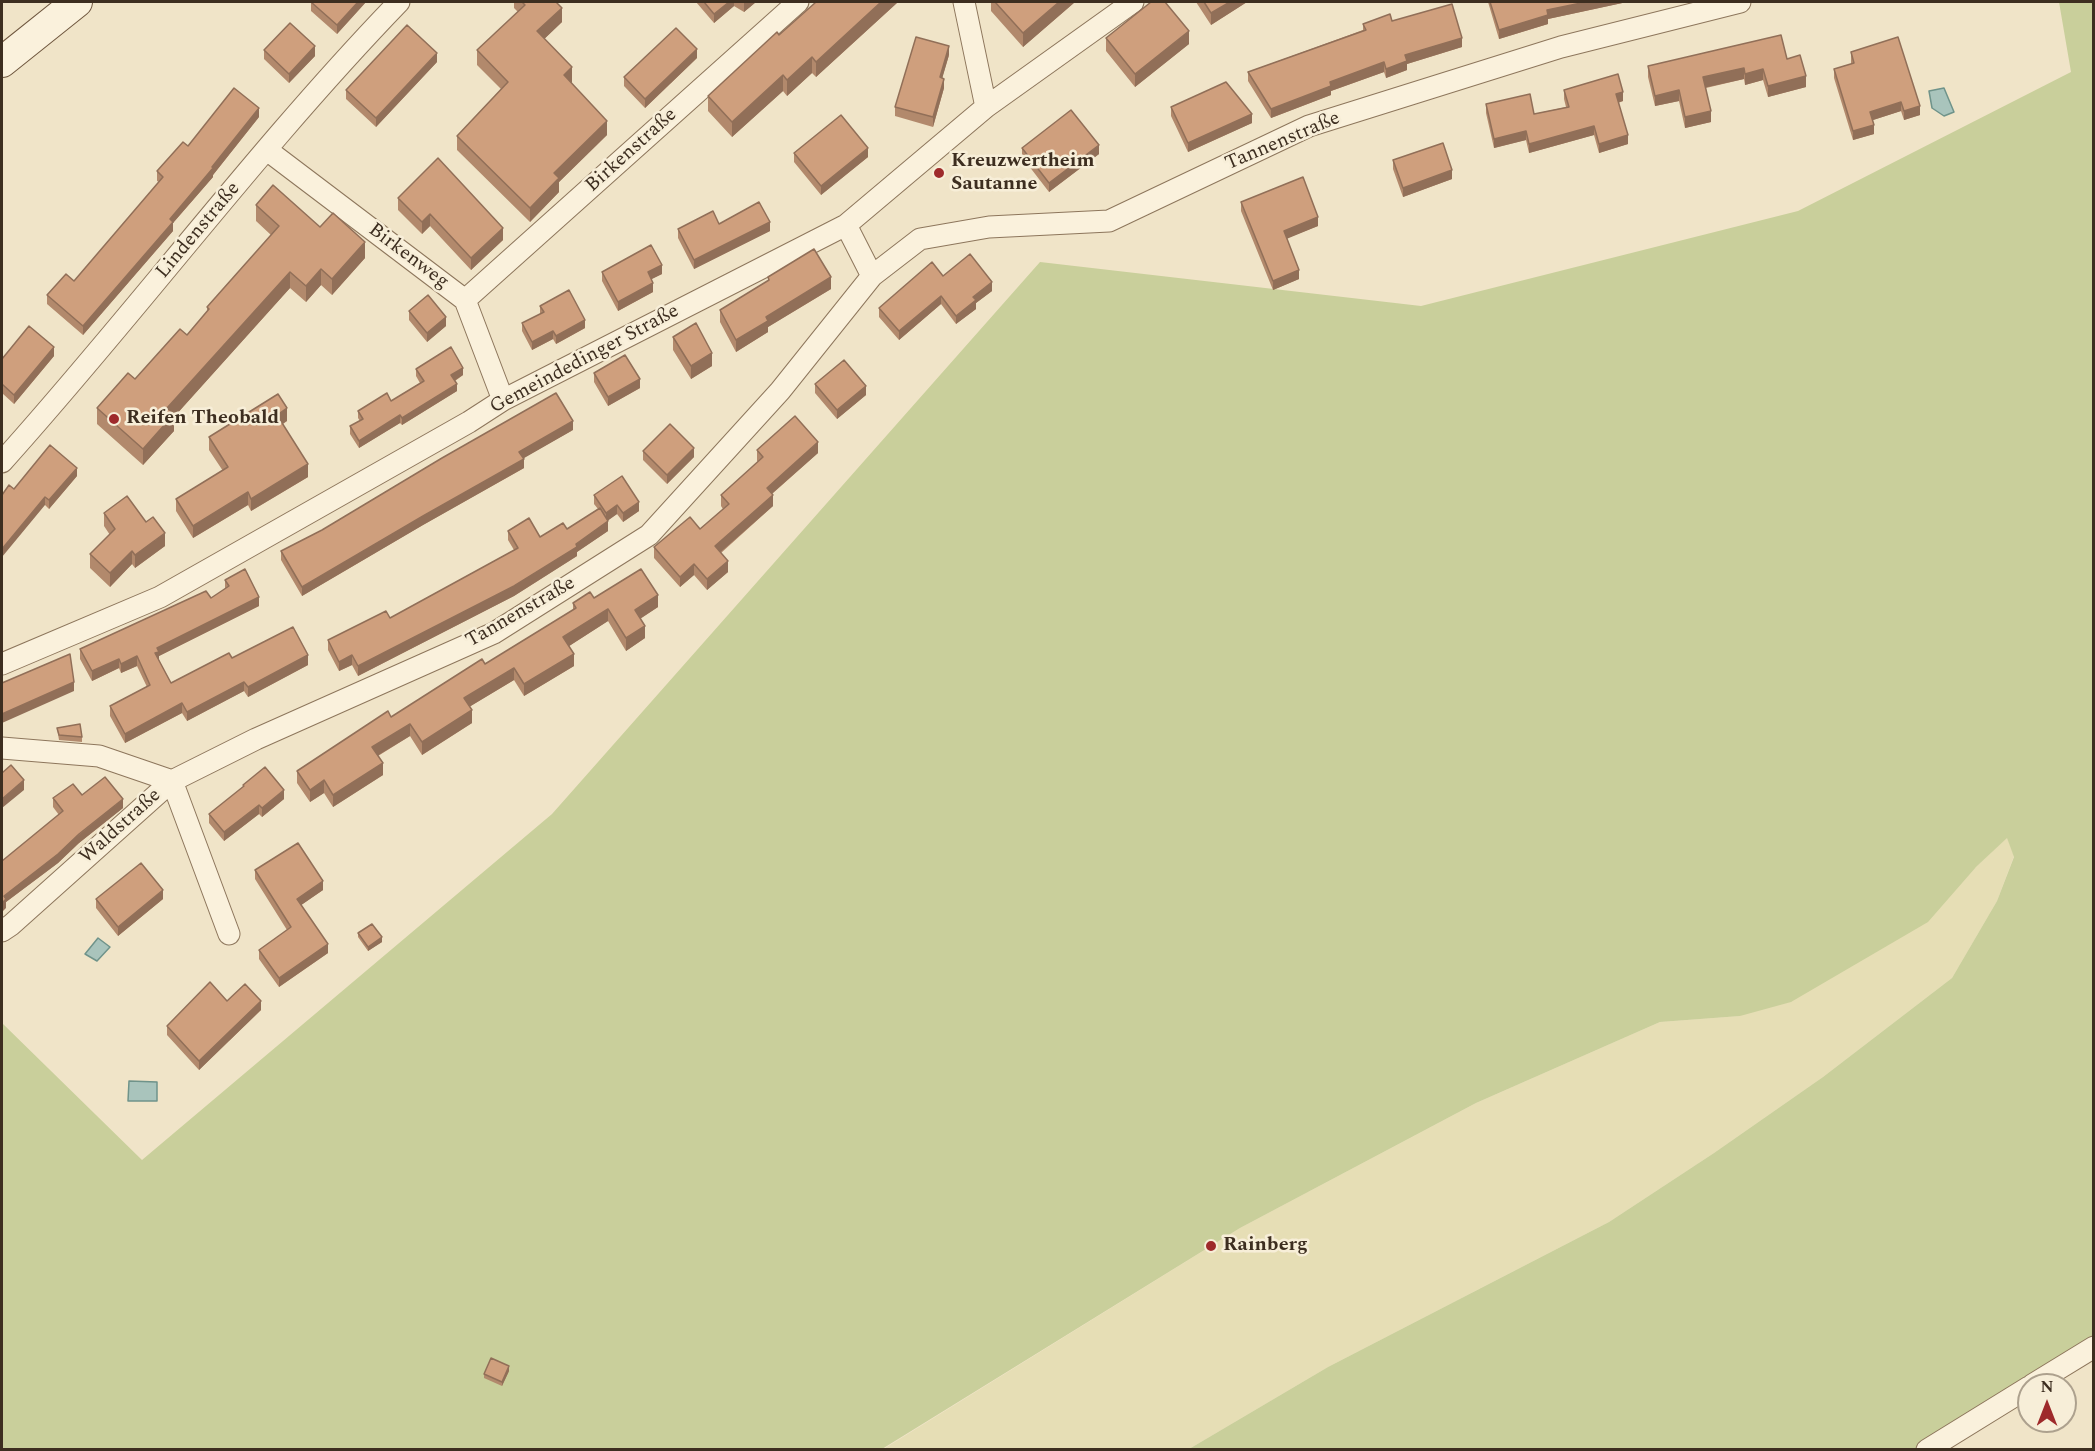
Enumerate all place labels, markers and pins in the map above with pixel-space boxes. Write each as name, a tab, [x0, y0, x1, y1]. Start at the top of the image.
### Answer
place label: Kreuzwertheim Sautanne	[951, 150, 1094, 197]
marker: Kreuzwertheim Sautanne	[932, 166, 946, 180]
place label: Reifen Theobald	[126, 407, 279, 431]
marker: Reifen Theobald	[107, 412, 121, 426]
place label: Rainberg	[1223, 1234, 1308, 1258]
marker: Rainberg	[1204, 1239, 1218, 1253]

